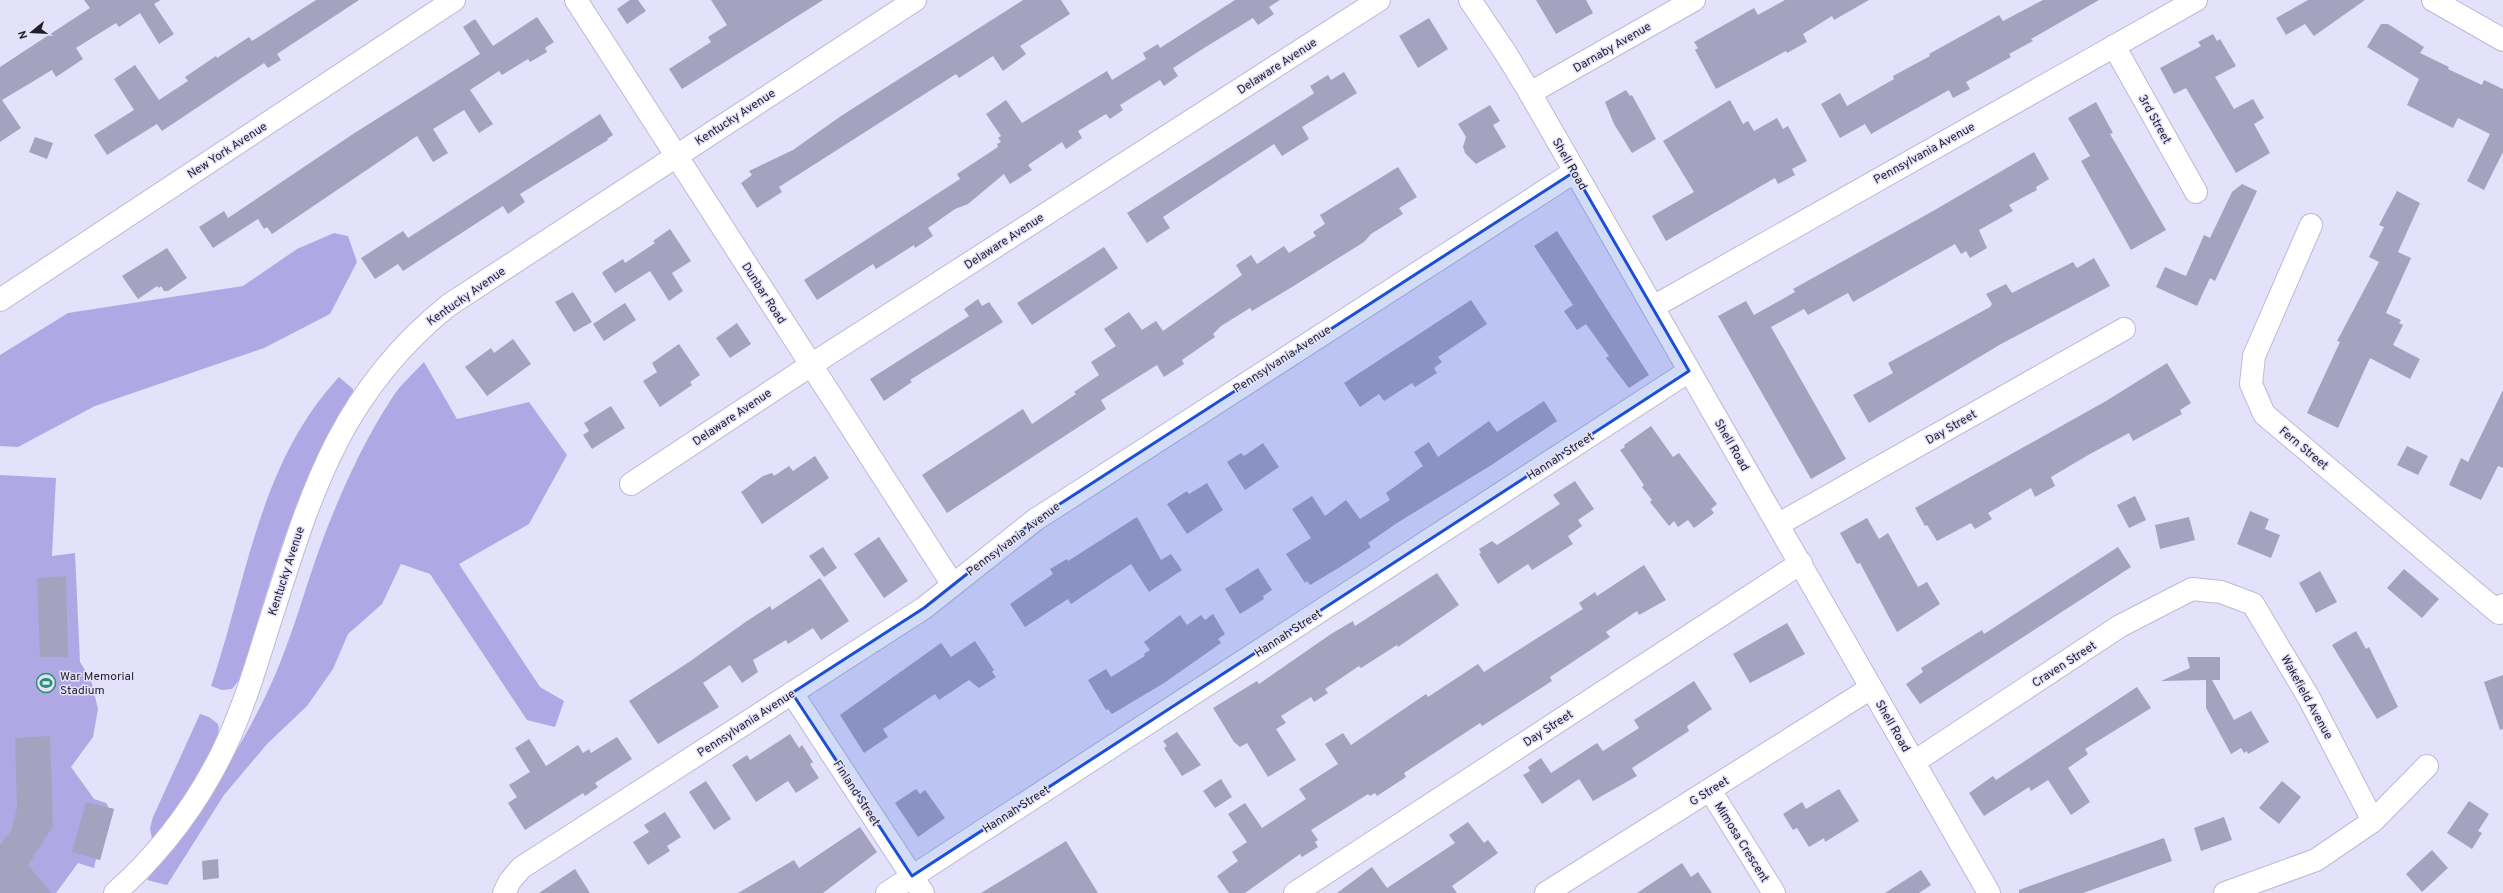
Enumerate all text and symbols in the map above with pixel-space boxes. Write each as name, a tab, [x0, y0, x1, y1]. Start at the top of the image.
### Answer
north arrow	[12, 12, 52, 52]
street label: Darnaby Avenue	[1571, 19, 1654, 77]
text: N	[16, 29, 31, 41]
street label: Delaware Avenue	[1235, 35, 1321, 99]
street label: Kentucky Avenue	[692, 86, 779, 150]
street label: 3rd Street	[2134, 92, 2174, 147]
street label: New York Avenue	[184, 119, 271, 183]
street label: Pennsylvania Avenue	[1871, 119, 1978, 188]
street label: Shell Road	[1548, 136, 1590, 193]
street label: Delaware Avenue	[962, 210, 1048, 274]
street label: Dunbar Road	[737, 260, 789, 327]
street label: Kentucky Avenue	[424, 264, 509, 330]
street label: Pennsylvania Avenue	[1231, 322, 1335, 398]
street label: Delaware Avenue	[690, 385, 775, 450]
street label: Day Street	[1923, 407, 1980, 449]
street label: Shell Road	[1710, 417, 1752, 474]
street label: Fern Street	[2275, 423, 2331, 474]
street label: Hannah Street	[1524, 429, 1597, 485]
street label: Pennsylvania Avenue	[963, 499, 1064, 580]
street label: Kentucky Avenue	[265, 525, 309, 618]
street label: Hannah Street	[1252, 606, 1325, 662]
street label: Craven Street	[2029, 638, 2100, 692]
street label: Wakefield Avenue	[2276, 652, 2336, 743]
place label: War Memorial Stadium	[60, 669, 134, 699]
sports icon: War Memorial Stadium	[35, 672, 57, 694]
street label: Pennsylvania Avenue	[695, 686, 799, 762]
street label: Shell Road	[1871, 698, 1913, 755]
street label: Day Street	[1521, 707, 1577, 751]
street label: Finland Street	[829, 757, 883, 830]
street label: G Street	[1687, 773, 1732, 810]
street label: Hannah Street	[980, 782, 1053, 838]
street label: Mimosa Crescent	[1710, 799, 1772, 886]

